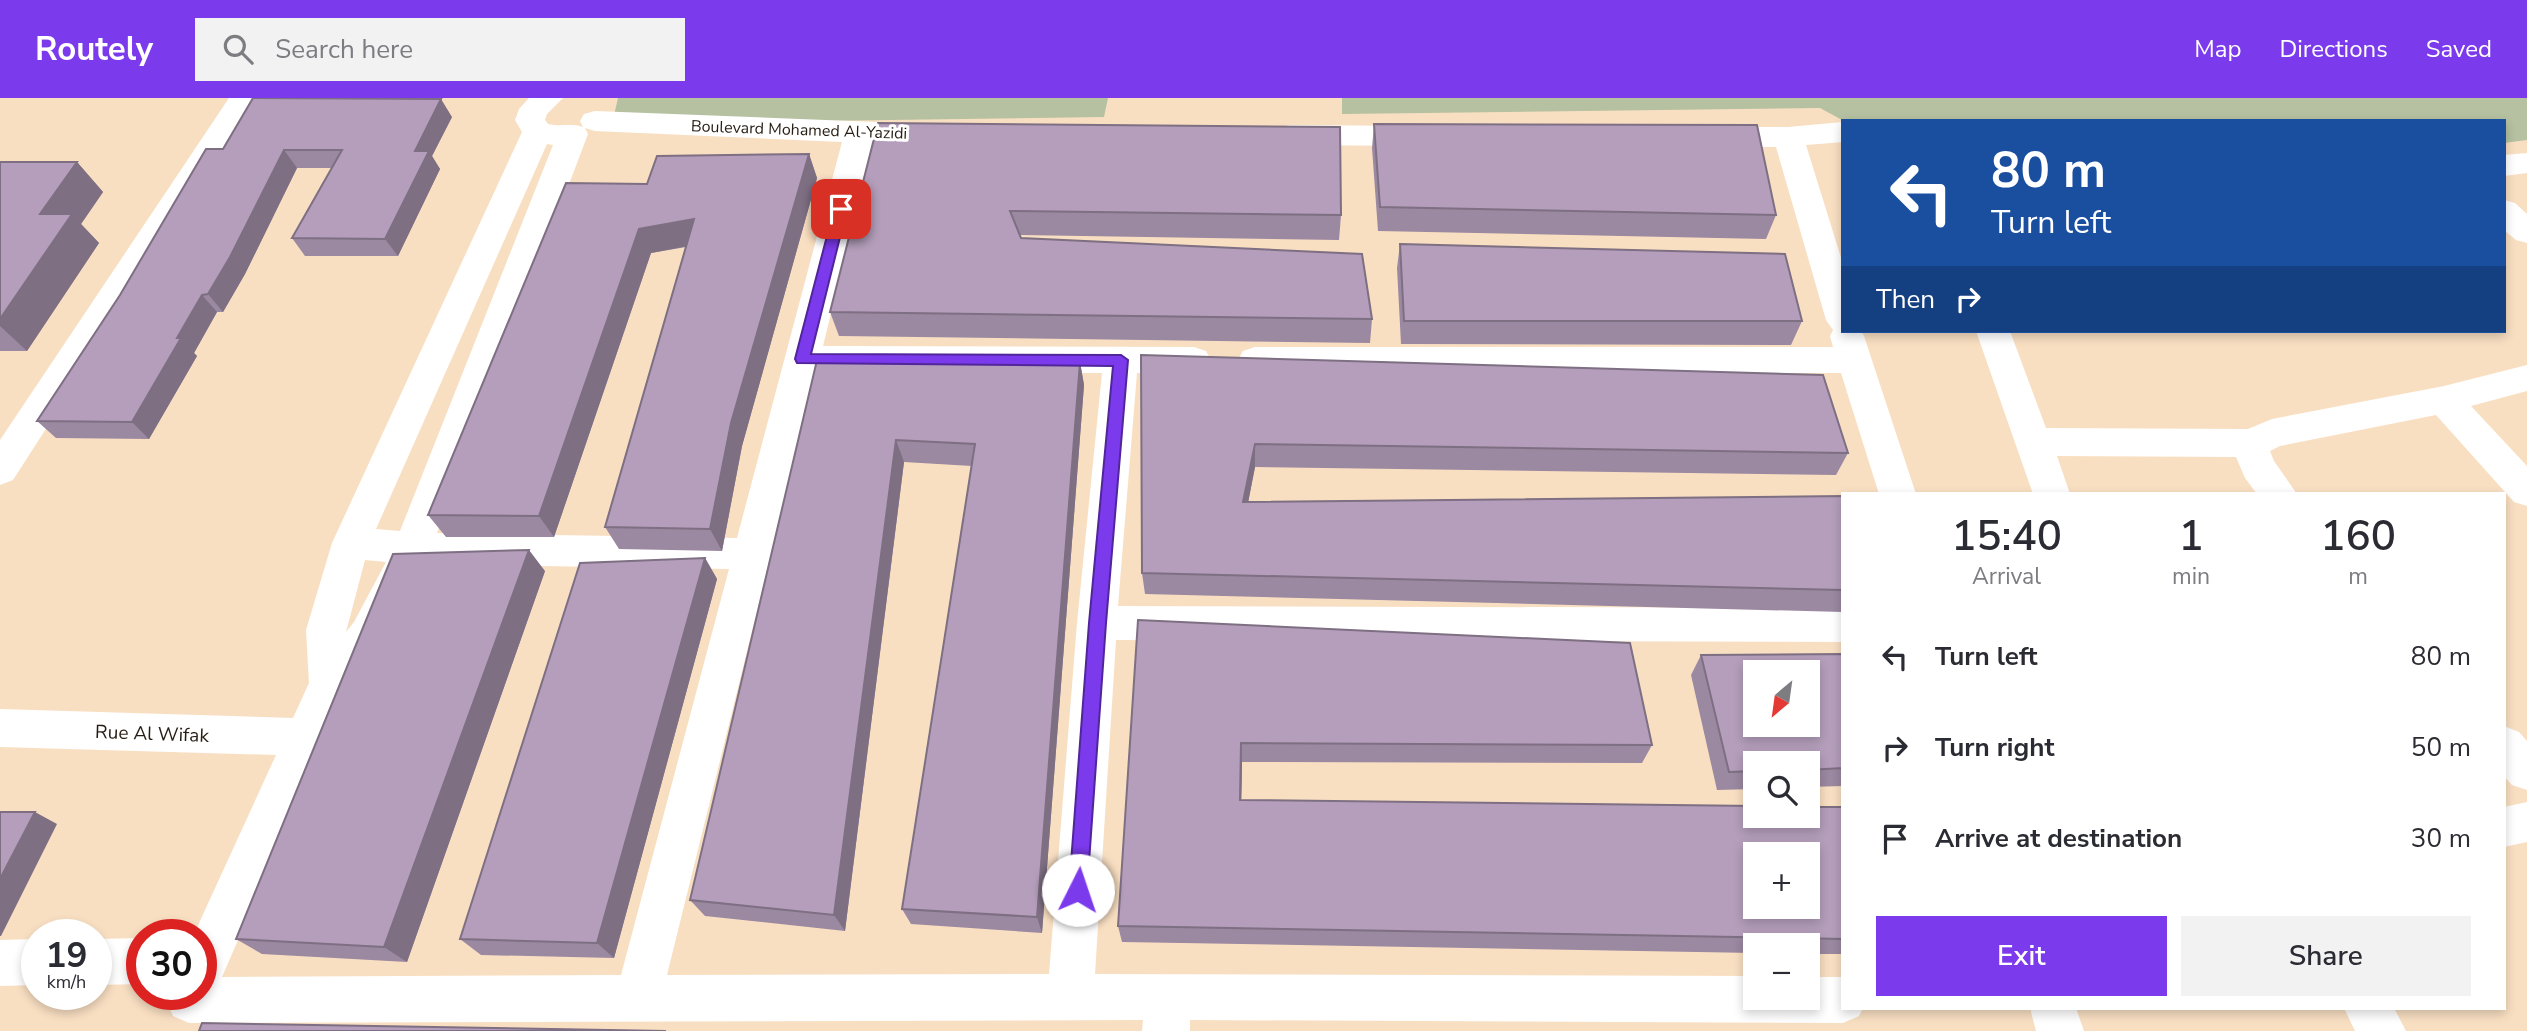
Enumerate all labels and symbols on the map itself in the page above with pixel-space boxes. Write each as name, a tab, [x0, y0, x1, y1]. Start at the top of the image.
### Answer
street label: Boulevard Mohamed Al-Yazidi	[690, 115, 907, 145]
pin	[811, 179, 871, 239]
north arrow	[1743, 660, 1820, 737]
street label: Rue Al Wifak	[95, 719, 210, 749]
position arrow	[1041, 853, 1115, 927]
speed limit sign: 30	[126, 919, 217, 1010]

